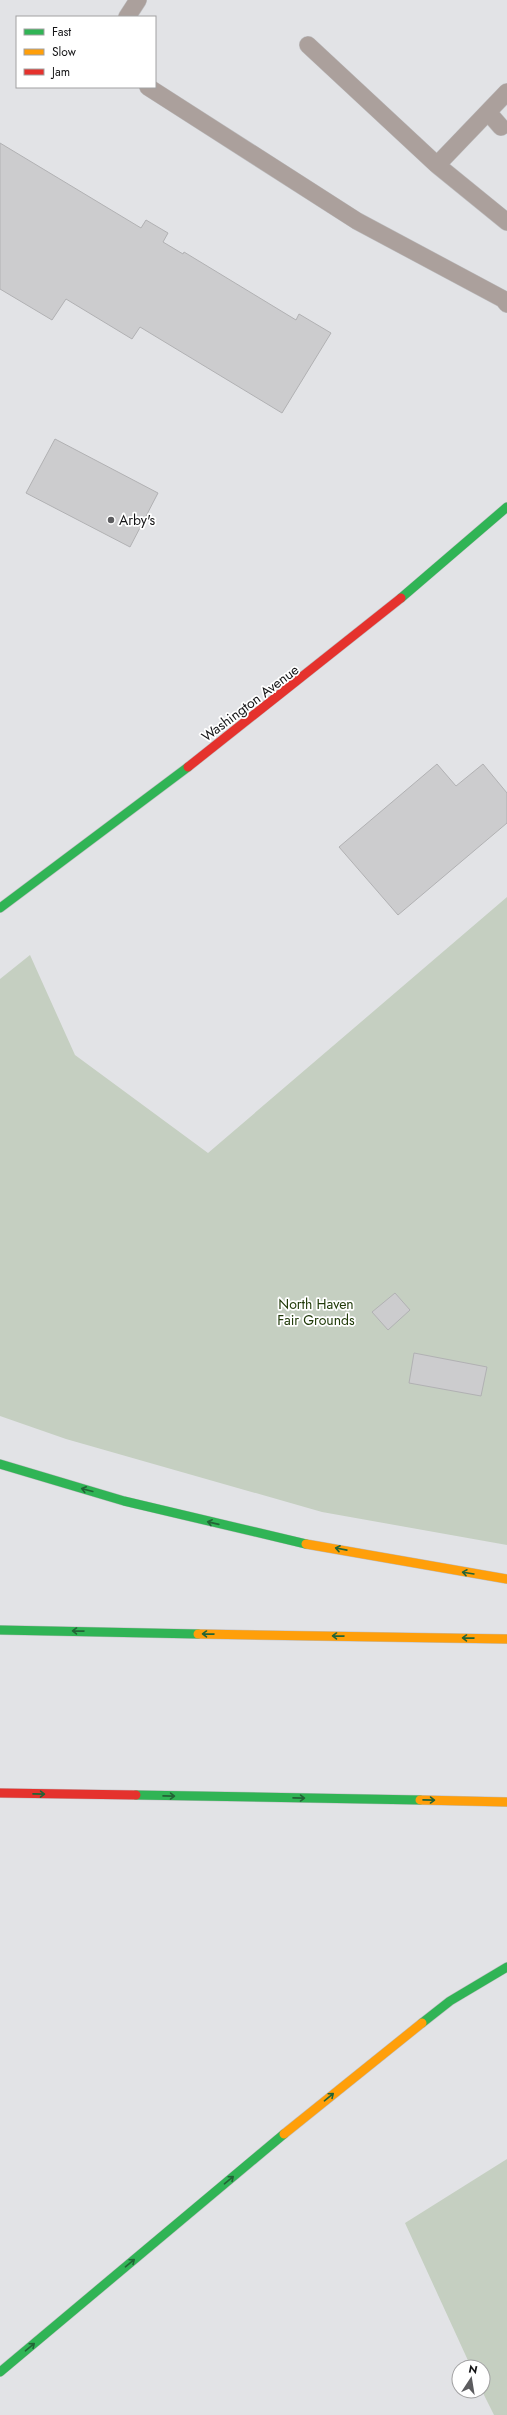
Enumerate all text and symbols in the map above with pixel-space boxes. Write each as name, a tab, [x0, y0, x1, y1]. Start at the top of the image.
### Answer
legend	[16, 16, 156, 88]
text: Fast	[52, 23, 71, 41]
text: Slow	[52, 43, 77, 61]
text: Jam	[50, 63, 70, 81]
place label: Arby's	[119, 510, 156, 530]
marker: Arby's	[106, 515, 116, 525]
street label: Washington Avenue	[197, 660, 303, 746]
park label: North Haven Fair Grounds	[277, 1294, 355, 1330]
one-way arrow	[81, 1486, 94, 1494]
one-way arrow	[207, 1518, 220, 1526]
one-way arrow	[334, 1545, 347, 1553]
one-way arrow	[462, 1569, 475, 1577]
one-way arrow	[72, 1628, 85, 1635]
one-way arrow	[202, 1630, 215, 1638]
one-way arrow	[332, 1632, 345, 1640]
one-way arrow	[462, 1634, 475, 1642]
one-way arrow	[32, 1790, 45, 1798]
one-way arrow	[162, 1792, 175, 1800]
one-way arrow	[292, 1794, 305, 1802]
one-way arrow	[422, 1797, 435, 1804]
one-way arrow	[324, 2092, 335, 2101]
one-way arrow	[224, 2175, 235, 2184]
one-way arrow	[124, 2259, 135, 2268]
one-way arrow	[25, 2342, 35, 2351]
north arrow	[451, 2359, 491, 2399]
text: N	[467, 2360, 479, 2378]

